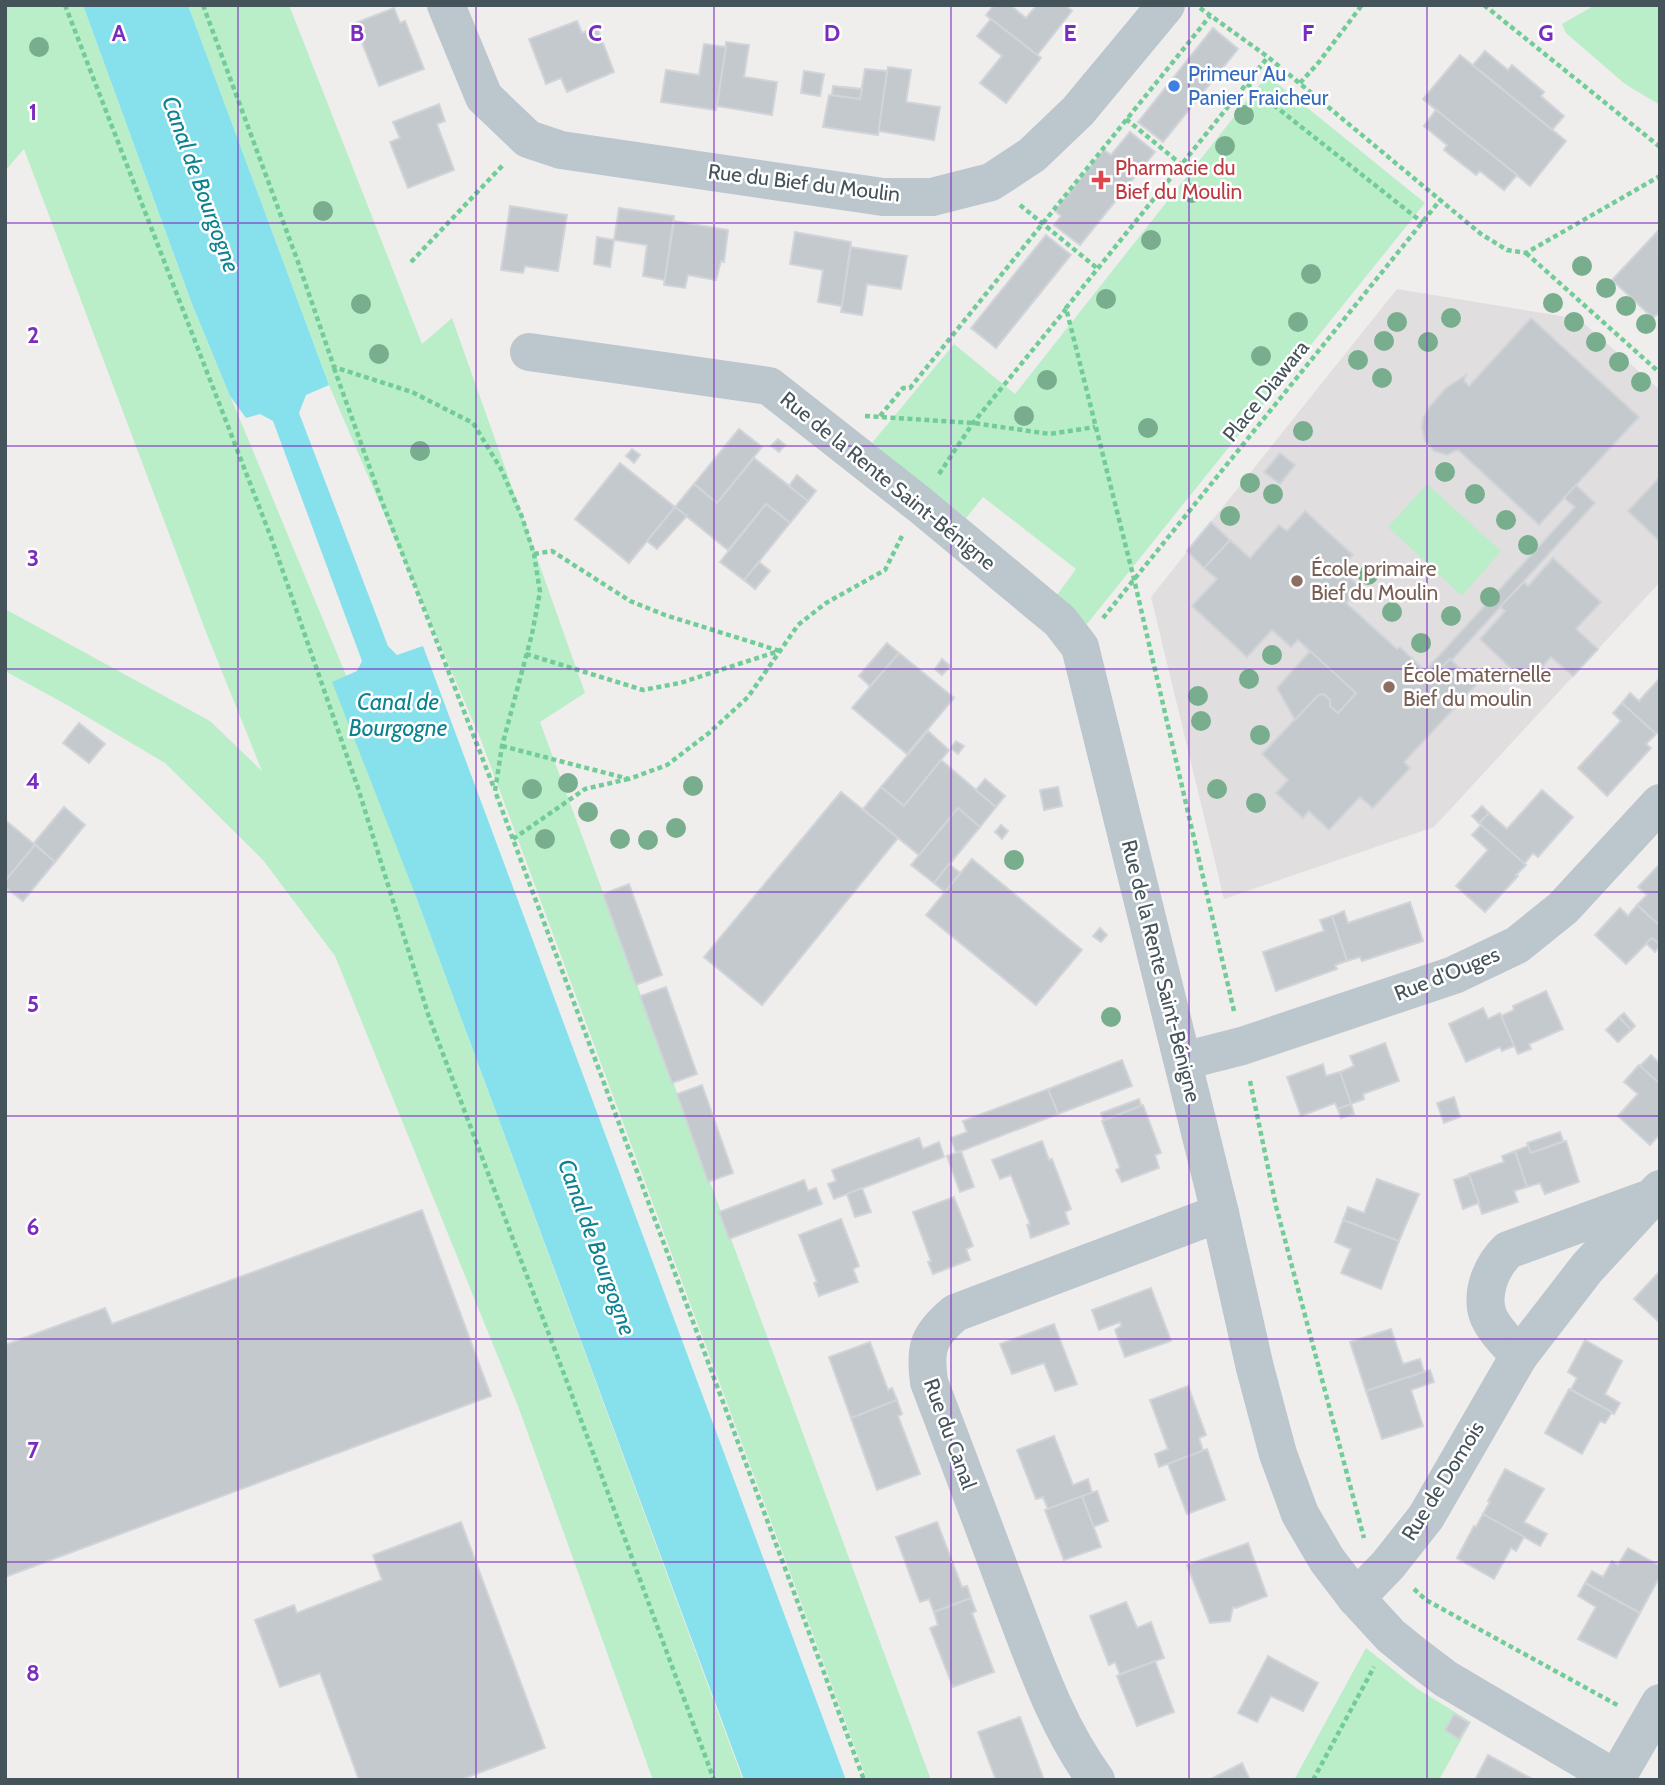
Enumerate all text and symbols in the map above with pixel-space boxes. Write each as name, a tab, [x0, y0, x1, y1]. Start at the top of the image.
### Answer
text: A	[112, 19, 127, 47]
text: B	[350, 19, 364, 47]
text: C	[588, 19, 602, 47]
text: D	[824, 19, 840, 47]
text: E	[1063, 19, 1077, 47]
text: F	[1302, 19, 1314, 47]
text: G	[1538, 19, 1554, 47]
place label: Primeur Au Panier Fraicheur	[1188, 61, 1329, 110]
marker: Primeur Au Panier Fraicheur	[1166, 78, 1182, 94]
water label: Canal de Bourgogne	[156, 92, 246, 276]
text: 1	[29, 98, 37, 126]
place label: Pharmacie du Bief du Moulin	[1115, 155, 1242, 204]
street label: Rue du Bief du Moulin	[707, 158, 902, 207]
marker: Pharmacie du Bief du Moulin	[1093, 172, 1109, 188]
text: 2	[27, 321, 39, 349]
street label: Place Diawara	[1217, 335, 1314, 446]
street label: Rue de la Rente Saint-Bénigne	[776, 386, 1001, 575]
text: 3	[27, 544, 39, 572]
place label: École primaire Bief du Moulin	[1311, 556, 1438, 605]
marker: École primaire Bief du Moulin	[1289, 573, 1305, 589]
place label: École maternelle Bief du moulin	[1403, 662, 1552, 711]
marker: École maternelle Bief du moulin	[1381, 679, 1397, 695]
water label: Canal de Bourgogne	[349, 688, 447, 742]
text: 4	[26, 767, 40, 795]
street label: Rue de la Rente Saint-Bénigne	[1117, 837, 1206, 1105]
street label: Rue d'Ouges	[1391, 941, 1503, 1006]
text: 5	[27, 990, 39, 1018]
water label: Canal de Bourgogne	[552, 1155, 642, 1339]
text: 6	[27, 1213, 39, 1241]
street label: Rue du Canal	[919, 1375, 982, 1493]
street label: Rue de Domois	[1396, 1416, 1489, 1545]
text: 7	[27, 1436, 39, 1464]
text: 8	[26, 1659, 40, 1687]

